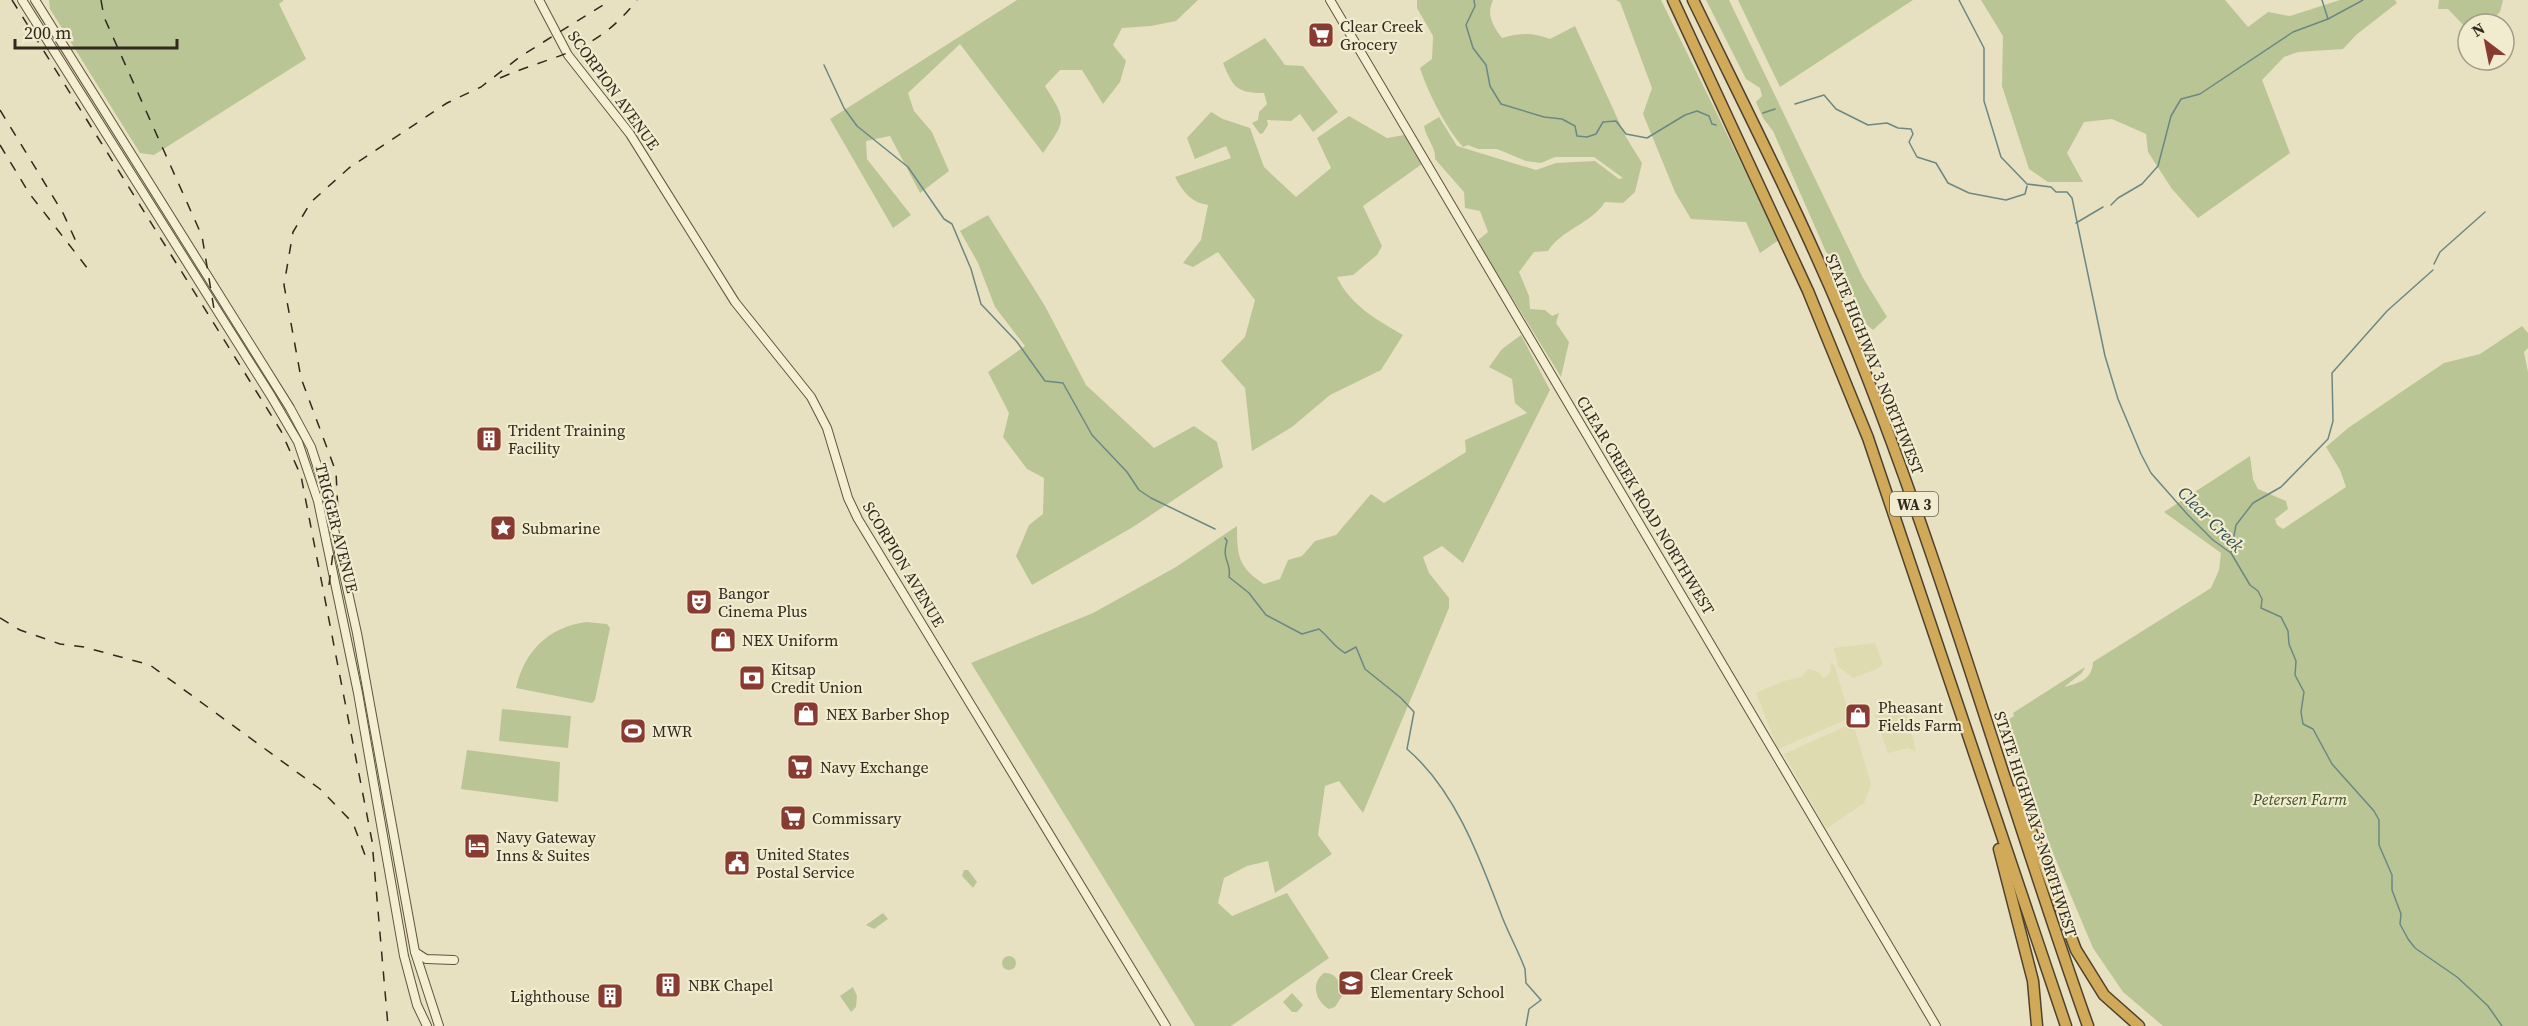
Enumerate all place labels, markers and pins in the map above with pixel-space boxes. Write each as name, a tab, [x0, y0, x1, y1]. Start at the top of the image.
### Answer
place label: Clear Creek Grocery	[1340, 15, 1423, 55]
supermarket icon: Clear Creek Grocery	[1306, 20, 1336, 50]
place label: Trident Training Facility	[508, 419, 625, 459]
building icon: Trident Training Facility	[474, 424, 504, 454]
place icon: Submarine	[488, 513, 518, 543]
place label: Submarine	[522, 517, 600, 539]
place label: Bangor Cinema Plus	[718, 582, 807, 622]
theatre icon: Bangor Cinema Plus	[684, 587, 714, 617]
shop icon: NEX Uniform	[708, 625, 738, 655]
place label: NEX Uniform	[742, 629, 838, 651]
place label: Kitsap Credit Union	[771, 658, 863, 698]
bank icon: Kitsap Credit Union	[737, 663, 767, 693]
place label: Pheasant Fields Farm	[1878, 696, 1962, 736]
shop icon: NEX Barber Shop	[791, 699, 821, 729]
shop icon: Pheasant Fields Farm	[1843, 701, 1873, 731]
place label: NEX Barber Shop	[826, 703, 950, 725]
sports icon: MWR	[618, 716, 648, 746]
place label: MWR	[652, 720, 693, 742]
supermarket icon: Navy Exchange	[785, 752, 815, 782]
place label: Navy Exchange	[820, 756, 929, 778]
supermarket icon: Commissary	[778, 803, 808, 833]
place label: Commissary	[812, 807, 902, 829]
place label: Navy Gateway Inns & Suites	[496, 826, 597, 866]
hotel icon: Navy Gateway Inns & Suites	[462, 831, 492, 861]
place label: United States Postal Service	[756, 843, 855, 883]
public building icon: United States Postal Service	[722, 848, 752, 878]
place label: Clear Creek Elementary School	[1370, 963, 1505, 1003]
school or university icon: Clear Creek Elementary School	[1336, 968, 1366, 998]
building icon: NBK Chapel	[653, 970, 683, 1000]
place label: NBK Chapel	[688, 974, 774, 996]
building icon: Lighthouse	[595, 981, 625, 1011]
place label: Lighthouse	[510, 985, 590, 1007]

